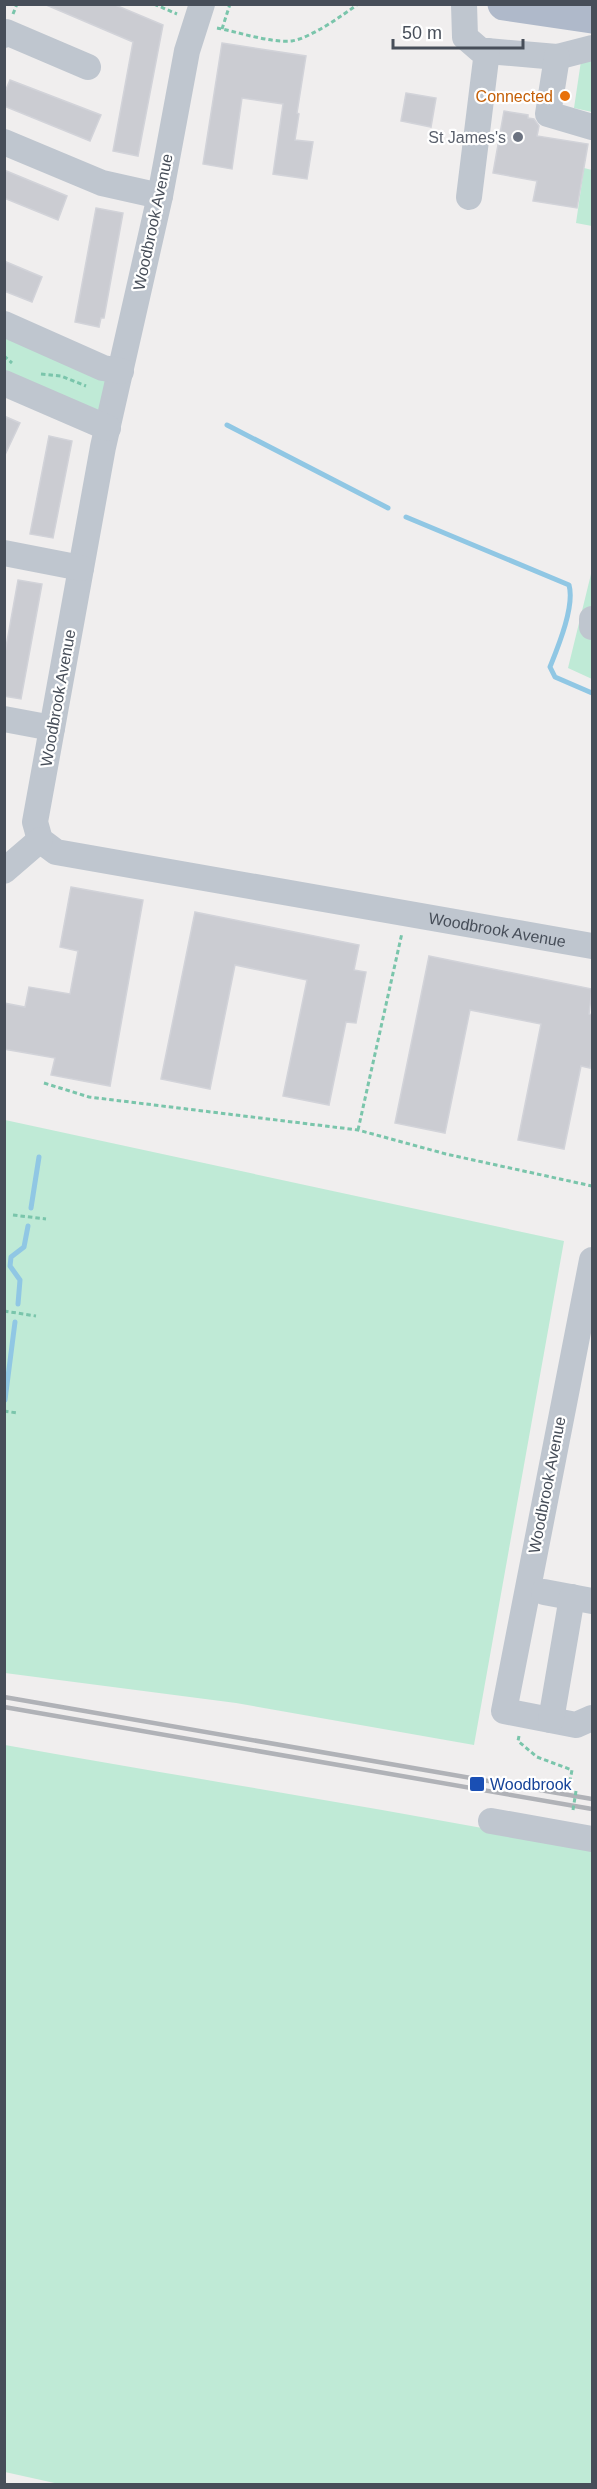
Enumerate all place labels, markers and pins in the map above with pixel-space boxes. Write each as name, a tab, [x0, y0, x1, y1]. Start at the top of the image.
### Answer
place label: Connected	[476, 88, 553, 105]
marker: Connected	[558, 89, 572, 103]
place label: St James's	[428, 129, 506, 146]
marker: St James's	[511, 130, 525, 144]
marker: Woodbrook	[468, 1775, 486, 1793]
place label: Woodbrook	[490, 1776, 573, 1793]

